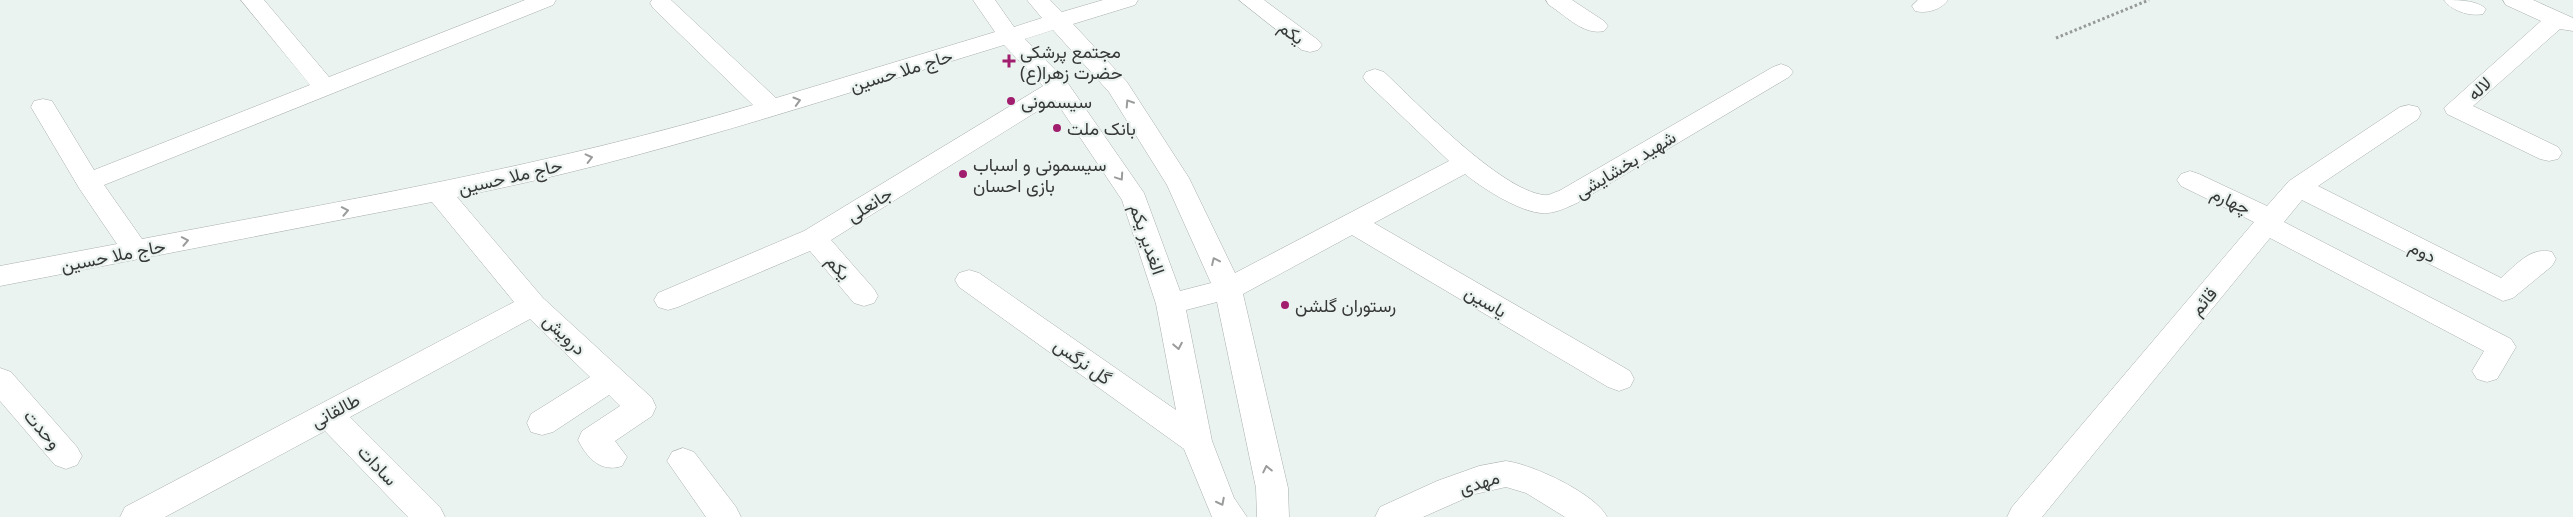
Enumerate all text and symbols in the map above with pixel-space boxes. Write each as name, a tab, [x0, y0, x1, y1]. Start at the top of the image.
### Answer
street label: یکم	[1274, 15, 1310, 50]
place label: مجتمع پرشکی حضرت زهرا(ع)	[1020, 39, 1123, 85]
street label: حاج ملا حسین	[847, 43, 955, 98]
marker: مجتمع پرشکی حضرت زهرا(ع)	[1002, 54, 1016, 68]
street label: لاله	[2462, 71, 2496, 105]
place label: سیسمونی	[1021, 89, 1092, 113]
marker: سیسمونی	[1005, 95, 1017, 107]
one-way arrow	[792, 96, 800, 106]
one-way arrow	[1125, 100, 1135, 109]
place label: بانک ملت	[1067, 116, 1136, 140]
marker: بانک ملت	[1051, 122, 1063, 134]
street label: شهید بخشایشی	[1570, 124, 1680, 204]
street label: حاج ملا حسین	[456, 152, 565, 201]
place label: سیسمونی و اسباب بازی احسان	[973, 152, 1106, 197]
one-way arrow	[585, 153, 594, 164]
marker: سیسمونی و اسباب بازی احسان	[957, 168, 969, 180]
one-way arrow	[1114, 171, 1123, 181]
street label: چهارم	[2207, 180, 2255, 220]
street label: جانعلی	[842, 181, 896, 227]
street label: الغدیر یکم	[1124, 200, 1171, 278]
one-way arrow	[341, 206, 349, 216]
street label: حاج ملا حسین	[59, 233, 168, 278]
street label: دوم	[2405, 234, 2441, 269]
one-way arrow	[181, 237, 190, 247]
street label: یکم	[821, 249, 857, 285]
one-way arrow	[1211, 257, 1222, 266]
street label: یاسین	[1461, 279, 1511, 323]
street label: قائم	[2184, 282, 2223, 321]
place label: رستوران گلشن	[1295, 293, 1396, 317]
marker: رستوران گلشن	[1279, 299, 1291, 311]
street label: درویش	[538, 308, 592, 360]
street label: گل نرگس	[1049, 332, 1117, 390]
one-way arrow	[1172, 341, 1183, 350]
street label: طالقانی	[306, 387, 364, 433]
street label: وحدت	[19, 404, 67, 454]
street label: سادات	[353, 440, 403, 490]
one-way arrow	[1262, 464, 1273, 473]
street label: مهدی	[1456, 465, 1502, 499]
one-way arrow	[1215, 496, 1225, 505]

